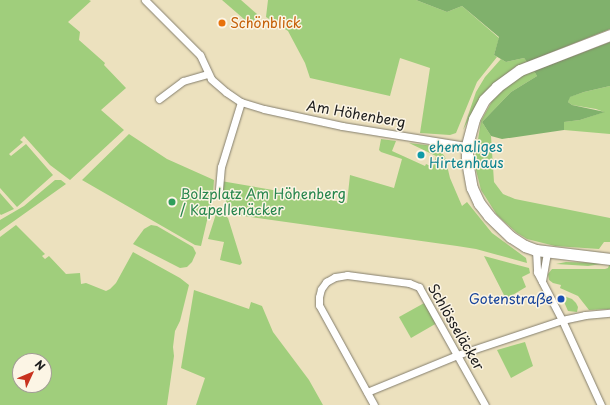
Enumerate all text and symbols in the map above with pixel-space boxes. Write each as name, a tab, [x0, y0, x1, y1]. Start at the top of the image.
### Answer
place label: Schönblick	[230, 15, 301, 31]
marker: Schönblick	[217, 18, 227, 28]
street label: Am Höhenberg	[305, 97, 407, 131]
place label: ehemaliges Hirtenhaus	[429, 139, 504, 172]
marker: ehemaliges Hirtenhaus	[416, 150, 426, 160]
place label: Bolzplatz Am Höhenberg / Kapellenäcker	[180, 186, 348, 218]
marker: Bolzplatz Am Höhenberg / Kapellenäcker	[167, 197, 177, 207]
street label: Schlösseläcker	[424, 281, 488, 373]
place label: Gotenstraße	[469, 291, 553, 307]
marker: Gotenstraße	[556, 294, 566, 304]
north arrow	[12, 353, 52, 393]
text: N	[31, 356, 49, 374]

